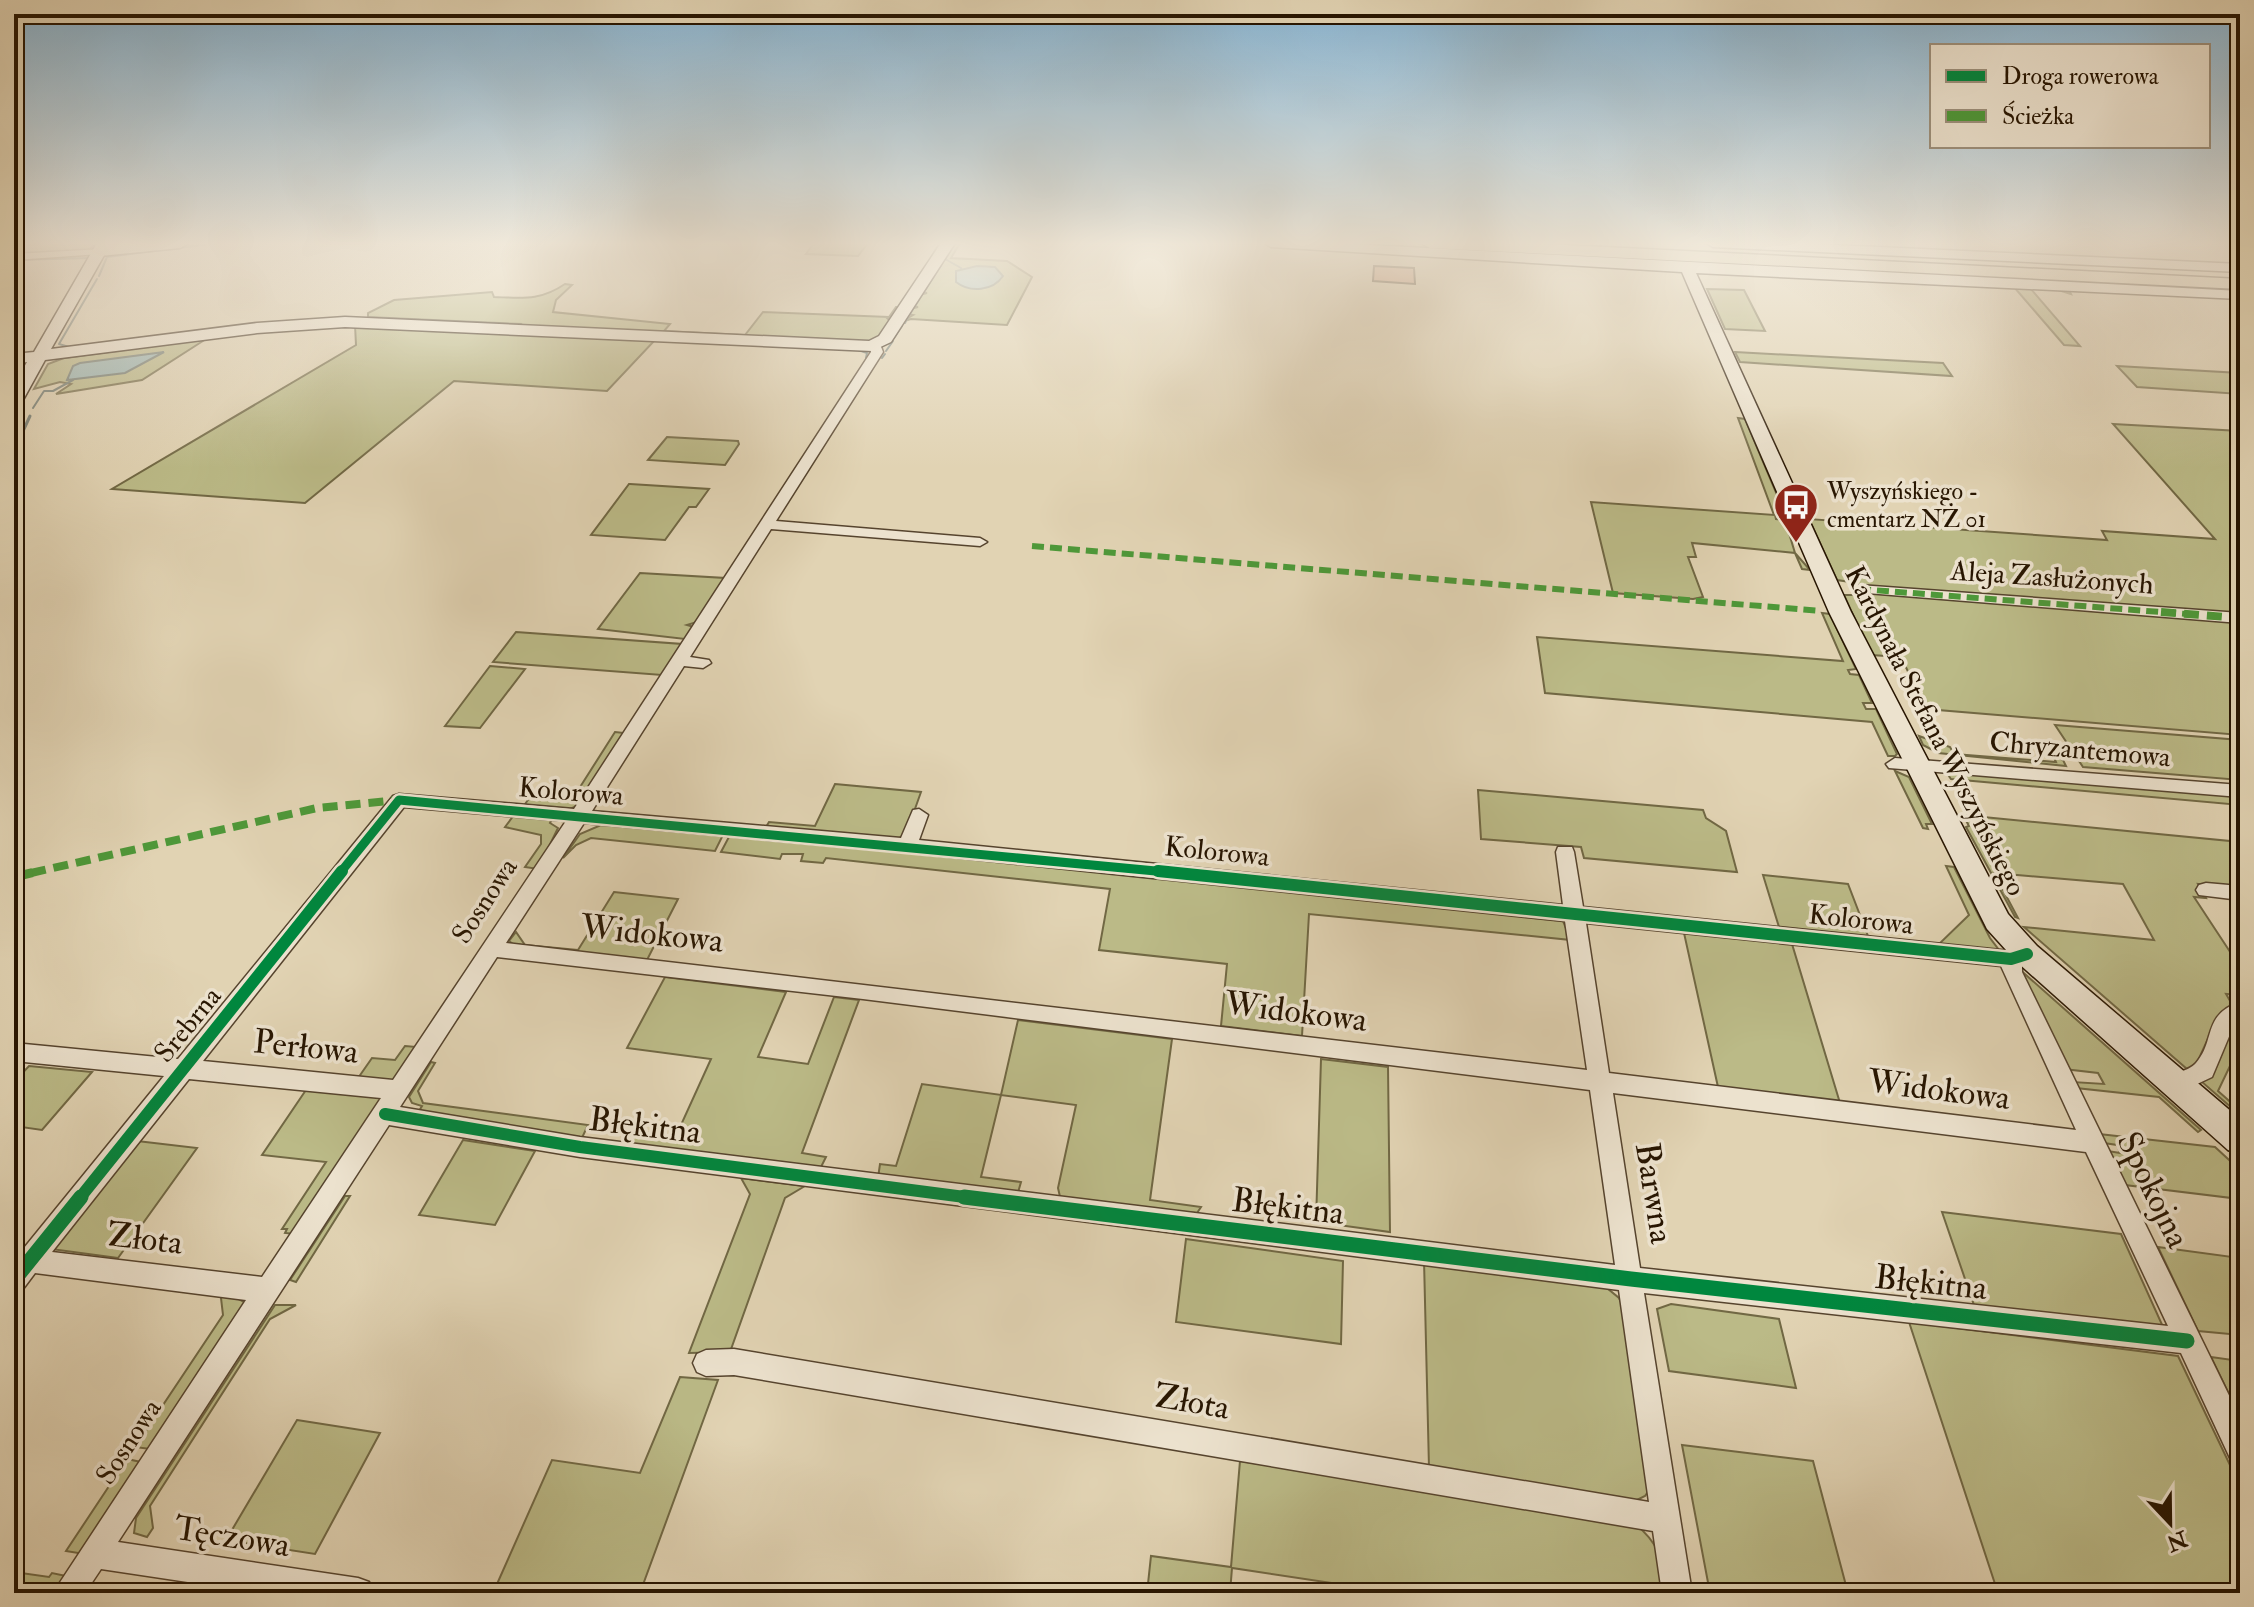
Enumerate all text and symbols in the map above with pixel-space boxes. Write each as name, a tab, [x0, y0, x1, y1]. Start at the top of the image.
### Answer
legend	[1930, 44, 2210, 148]
text: Droga rowerowa	[2002, 61, 2160, 92]
text: Ścieżka	[2002, 100, 2075, 132]
place label: Wyszyńskiego - cmentarz NŻ 01	[1826, 476, 1986, 535]
bus stop icon: Wyszyńskiego - cmentarz NŻ 01	[1772, 481, 1820, 544]
street label: Aleja Zasłużonych	[1948, 553, 2155, 603]
street label: Kardynała Stefana Wyszyńskiego	[1836, 560, 2034, 902]
street label: Chryzantemowa	[1988, 725, 2173, 775]
street label: Kolorowa	[517, 770, 625, 814]
street label: Kolorowa	[1163, 829, 1272, 875]
street label: Sosnowa	[444, 851, 526, 950]
street label: Kolorowa	[1807, 897, 1916, 943]
street label: Widokowa	[578, 905, 726, 963]
street label: Srebrna	[147, 980, 229, 1070]
street label: Widokowa	[1221, 982, 1371, 1042]
street label: Perłowa	[251, 1020, 362, 1074]
street label: Widokowa	[1864, 1060, 2014, 1120]
street label: Błękitna	[586, 1098, 705, 1154]
street label: Spokojna	[2107, 1125, 2200, 1256]
street label: Barwna	[1625, 1140, 1683, 1247]
street label: Błękitna	[1229, 1179, 1348, 1235]
street label: Złota	[105, 1213, 186, 1265]
street label: Błękitna	[1873, 1256, 1990, 1310]
street label: Złota	[1151, 1374, 1234, 1430]
street label: Sosnowa	[88, 1392, 170, 1491]
north arrow	[2130, 1483, 2210, 1563]
street label: Tęczowa	[171, 1507, 294, 1567]
text: N	[2162, 1524, 2192, 1557]

